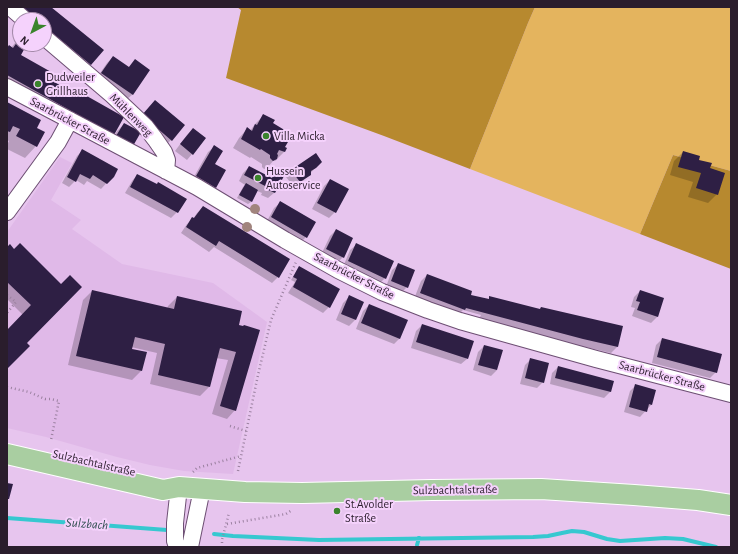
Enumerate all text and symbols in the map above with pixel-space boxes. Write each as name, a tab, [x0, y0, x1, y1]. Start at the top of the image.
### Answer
north arrow	[12, 12, 52, 52]
text: N	[18, 34, 31, 47]
place label: Dudweiler Grillhaus	[46, 70, 95, 98]
marker: Dudweiler Grillhaus	[33, 79, 43, 89]
street label: Mühlenweg	[106, 90, 156, 140]
street label: Saarbrücker Straße	[28, 94, 112, 148]
place label: Villa Micka	[274, 129, 325, 143]
marker: Villa Micka	[261, 131, 271, 141]
place label: Hussein Autoservice	[266, 164, 320, 192]
marker: Hussein Autoservice	[253, 173, 263, 183]
street label: Saarbrücker Straße	[311, 249, 397, 303]
street label: Saarbrücker Straße	[617, 358, 707, 394]
street label: Sulzbachtalstraße	[51, 446, 137, 480]
street label: Sulzbachtalstraße	[413, 482, 497, 498]
place label: St.Avolder Straße	[345, 497, 393, 525]
marker: St.Avolder Straße	[332, 506, 342, 516]
water label: Sulzbach	[65, 515, 109, 533]

